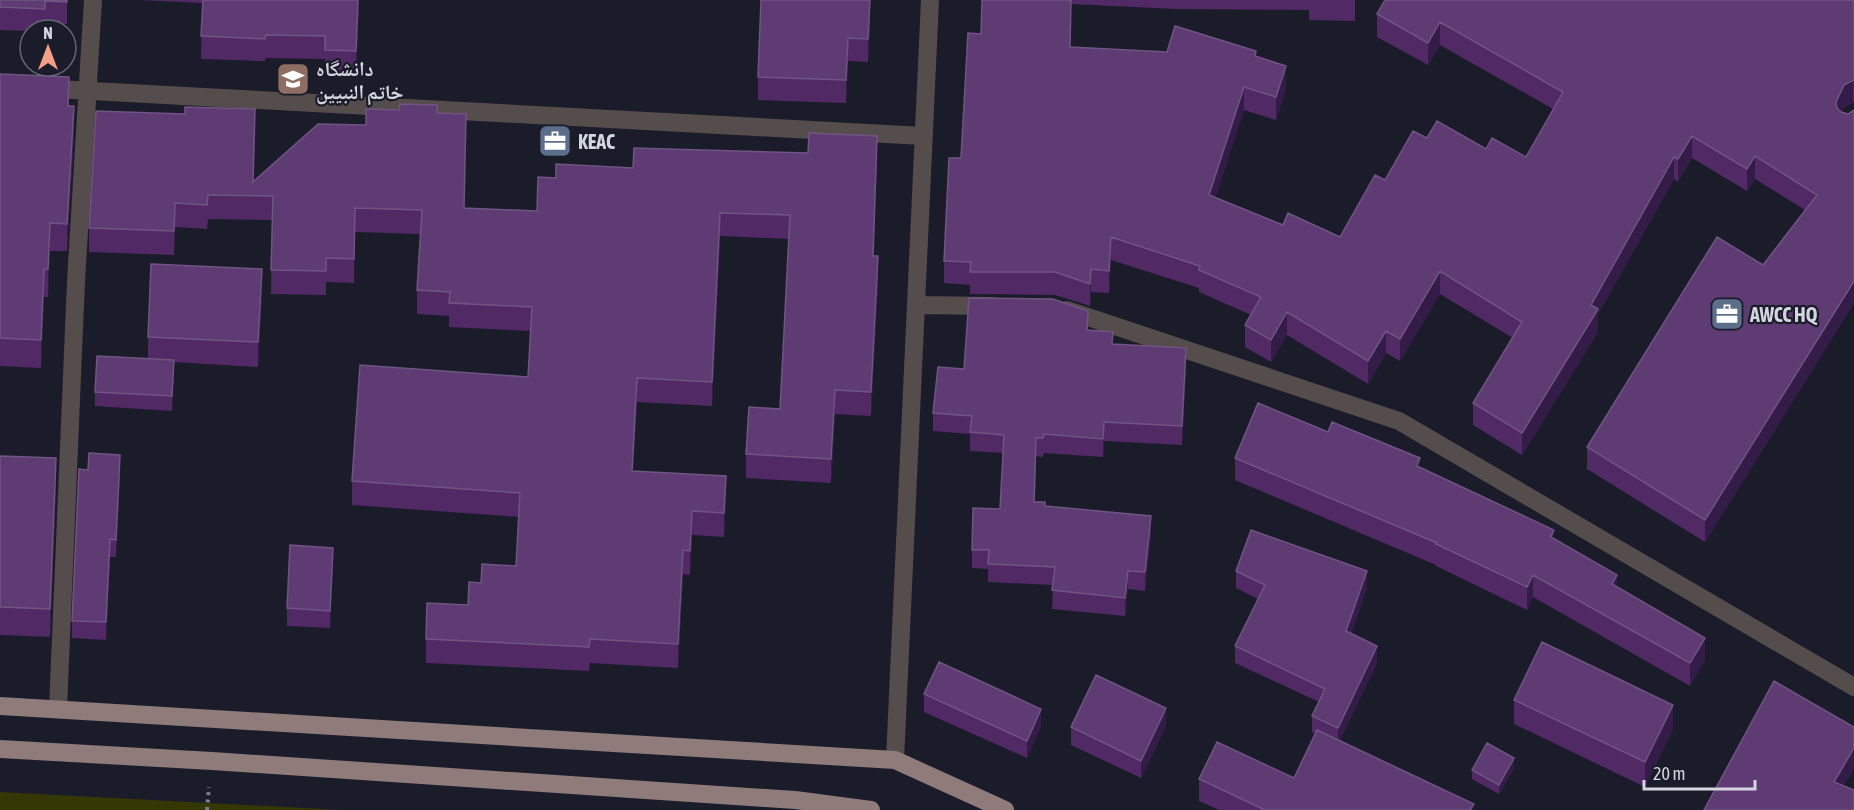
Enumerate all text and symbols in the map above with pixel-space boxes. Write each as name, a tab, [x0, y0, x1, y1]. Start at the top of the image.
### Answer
north arrow	[18, 18, 78, 78]
text: N	[43, 24, 53, 42]
place label: دانشگاه خاتم النبیین	[316, 57, 404, 106]
school or university icon: دانشگاه خاتم النبیین	[275, 61, 311, 97]
office icon: KEAC	[537, 123, 573, 159]
place label: KEAC	[578, 130, 615, 153]
office icon: AWCC HQ	[1709, 296, 1745, 332]
place label: AWCC HQ	[1749, 303, 1818, 326]
scale bar	[1644, 753, 1755, 791]
text: 20 m	[1653, 763, 1685, 784]

